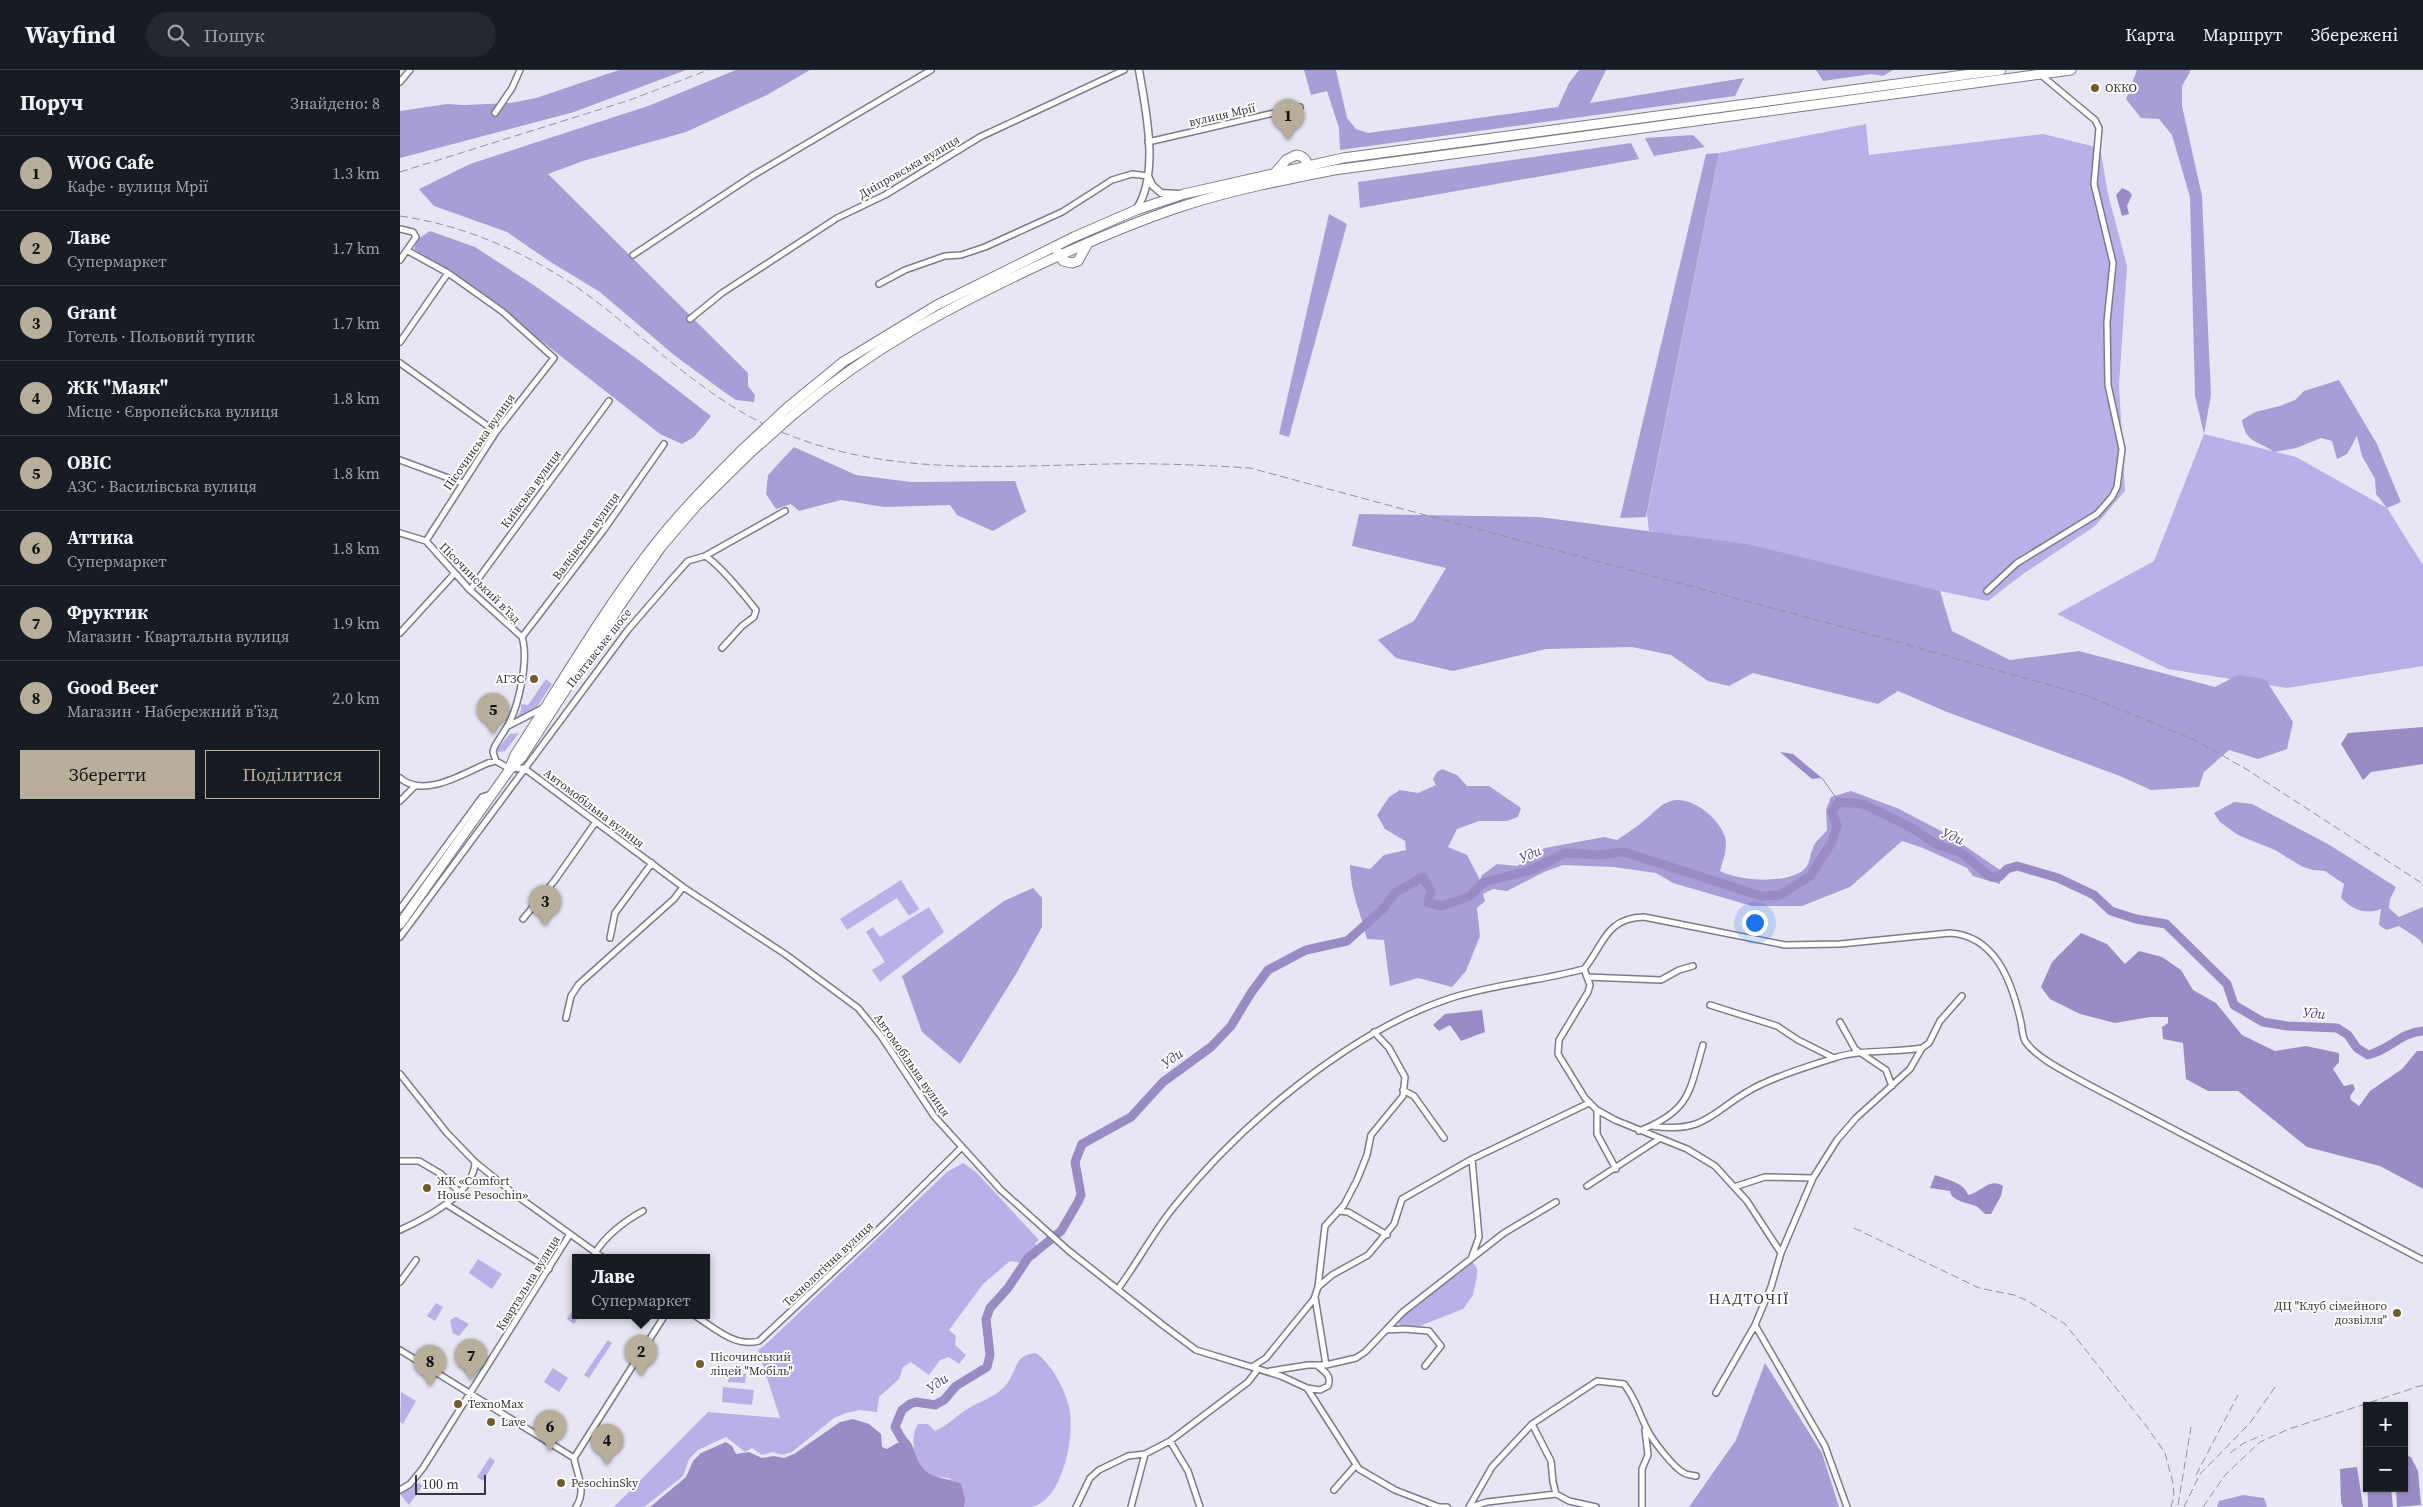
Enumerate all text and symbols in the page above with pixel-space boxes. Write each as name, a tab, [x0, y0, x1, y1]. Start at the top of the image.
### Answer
search box	[146, 12, 496, 57]
text: Wayfind	[25, 18, 116, 51]
icon: search	[164, 21, 192, 49]
text: Пошук	[204, 22, 265, 48]
text: Карта	[2125, 22, 2175, 47]
text: Маршрут	[2203, 22, 2282, 47]
text: Збережені	[2310, 22, 2398, 47]
place label: ОККО	[2105, 80, 2137, 96]
marker: ОККО	[2089, 82, 2101, 94]
text: Поруч	[20, 88, 83, 117]
text: Знайдено: 8	[290, 92, 380, 114]
pin: 1	[1272, 99, 1304, 140]
street label: вулиця Мрії	[1187, 100, 1257, 130]
street label: Дніпровська вулиця	[856, 132, 962, 202]
text: WOG Cafe	[67, 149, 154, 175]
text: 1	[32, 162, 40, 184]
text: 1.3 km	[332, 162, 380, 184]
text: Кафе · вулиця Мрії	[67, 175, 208, 197]
text: Лаве	[67, 224, 110, 250]
text: 2	[32, 237, 40, 259]
text: 1.7 km	[332, 237, 380, 259]
text: Супермаркет	[67, 250, 167, 272]
text: Grant	[67, 299, 117, 325]
text: 3	[32, 312, 40, 334]
text: 1.7 km	[332, 312, 380, 334]
text: Готель · Польовий тупик	[67, 325, 255, 347]
text: ЖК "Маяк"	[67, 374, 168, 400]
text: 4	[32, 387, 40, 409]
text: 1.8 km	[332, 387, 380, 409]
street label: Пісочинська вулиця	[440, 390, 518, 494]
text: Місце · Європейська вулиця	[67, 400, 279, 422]
street label: Київська вулиця	[497, 447, 565, 531]
text: ОВІС	[67, 449, 111, 475]
text: 5	[32, 462, 40, 484]
text: 1.8 km	[332, 462, 380, 484]
text: АЗС · Василівська вулиця	[67, 475, 257, 497]
street label: Валківська вулиця	[549, 489, 623, 583]
text: Аттика	[67, 524, 134, 550]
text: 6	[32, 537, 40, 559]
text: 1.8 km	[332, 537, 380, 559]
street label: Пісочинський в’їзд	[436, 539, 524, 627]
text: Супермаркет	[67, 550, 167, 572]
text: Фруктик	[67, 599, 148, 625]
street label: Полтавське шосе	[563, 605, 635, 691]
text: 7	[32, 612, 40, 634]
text: 1.9 km	[332, 612, 380, 634]
text: Магазин · Квартальна вулиця	[67, 625, 290, 647]
place label: АГЗС	[495, 671, 524, 687]
marker: АГЗС	[528, 673, 540, 685]
text: Good Beer	[67, 674, 158, 700]
text: 8	[32, 687, 40, 709]
text: 2.0 km	[332, 687, 380, 709]
pin: 5	[477, 693, 509, 734]
text: Магазин · Набережний в’їзд	[67, 700, 278, 722]
button: Зберегти	[20, 750, 195, 799]
button: Поділитися	[205, 750, 380, 799]
street label: Автомобільна вулиця	[540, 765, 648, 851]
water label: Уди	[1939, 822, 1967, 850]
water label: Уди	[1516, 840, 1544, 868]
pin: 3	[529, 885, 561, 926]
your location	[1742, 910, 1768, 936]
water label: Уди	[2302, 1002, 2326, 1024]
street label: Автомобільна вулиця	[870, 1010, 954, 1120]
water label: Уди	[1157, 1043, 1187, 1073]
place label: ЖК «Comfort House Pesochin»	[437, 1173, 528, 1203]
marker: ЖК «Comfort House Pesochin»	[421, 1182, 433, 1194]
street label: Технологічна вулиця	[779, 1218, 877, 1310]
street label: Квартальна вулиця	[492, 1233, 564, 1333]
popup	[572, 1254, 710, 1319]
text: Лаве	[591, 1263, 635, 1289]
district label: НАДТОЧІЇ	[1708, 1288, 1790, 1309]
text: Супермаркет	[591, 1289, 691, 1311]
place label: ДЦ "Клуб сімейного дозвілля"	[2274, 1298, 2387, 1328]
marker: ДЦ "Клуб сімейного дозвілля"	[2391, 1307, 2403, 1319]
pin: 2	[625, 1335, 657, 1376]
pin: 7	[455, 1339, 487, 1380]
pin: 8	[414, 1345, 446, 1386]
place label: Пісочинський ліцей "Мобіль"	[710, 1349, 793, 1379]
marker: Пісочинський ліцей "Мобіль"	[694, 1358, 706, 1370]
water label: Уди	[922, 1368, 952, 1398]
place label: TexnoMax	[468, 1396, 524, 1412]
marker: TexnoMax	[452, 1398, 464, 1410]
map controls	[2363, 1402, 2408, 1492]
button: +	[2363, 1402, 2408, 1447]
pin: 6	[534, 1410, 566, 1451]
place label: Lave	[501, 1414, 526, 1430]
marker: Lave	[485, 1416, 497, 1428]
pin: 4	[591, 1424, 623, 1465]
button: −	[2363, 1447, 2408, 1492]
scale bar	[415, 1472, 486, 1495]
text: 100 m	[422, 1474, 459, 1494]
place label: PesochinSky	[571, 1475, 639, 1491]
marker: PesochinSky	[555, 1477, 567, 1489]

